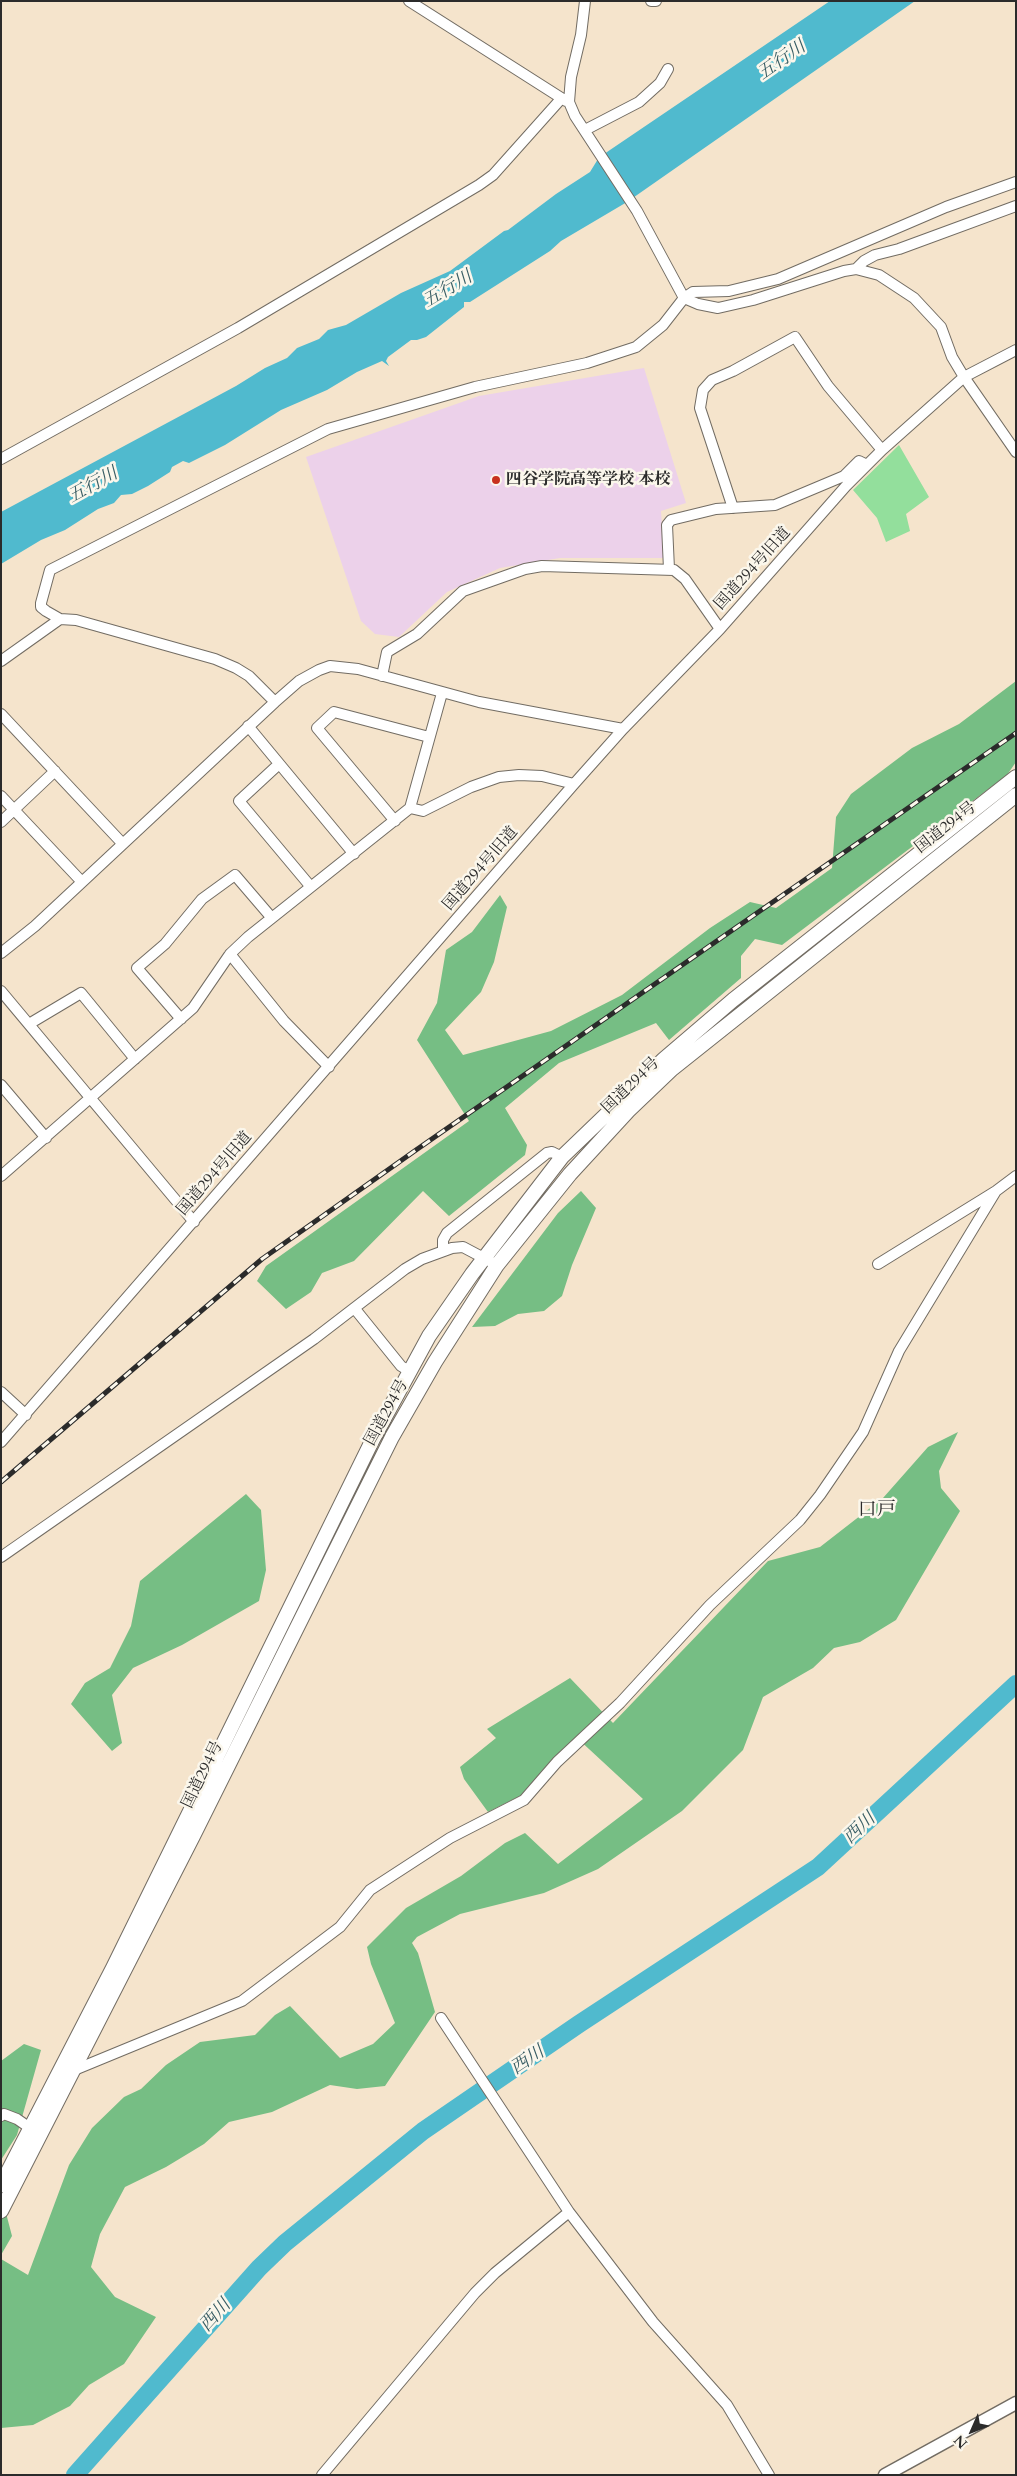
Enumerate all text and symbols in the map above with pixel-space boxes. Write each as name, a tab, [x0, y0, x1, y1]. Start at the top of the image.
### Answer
water label: 五行川	[754, 37, 810, 85]
water label: 五行川	[419, 267, 477, 313]
water label: 五行川	[64, 463, 122, 509]
place label: 四谷学院高等学校 本校	[506, 470, 670, 490]
marker: 四谷学院高等学校 本校	[490, 474, 502, 486]
street label: 国道294号旧道	[711, 524, 795, 614]
street label: 国道294号	[911, 798, 981, 858]
street label: 国道294号旧道	[439, 823, 523, 915]
street label: 国道294号	[598, 1054, 664, 1118]
street label: 国道294号旧道	[173, 1128, 257, 1220]
street label: 国道294号	[361, 1377, 413, 1449]
district label: 口戸	[858, 1500, 896, 1522]
street label: 国道294号	[178, 1738, 228, 1812]
water label: 西川	[839, 1809, 881, 1849]
water label: 西川	[507, 2042, 549, 2080]
water label: 西川	[196, 2295, 236, 2337]
north arrow	[947, 2406, 997, 2456]
text: N	[950, 2431, 972, 2453]

